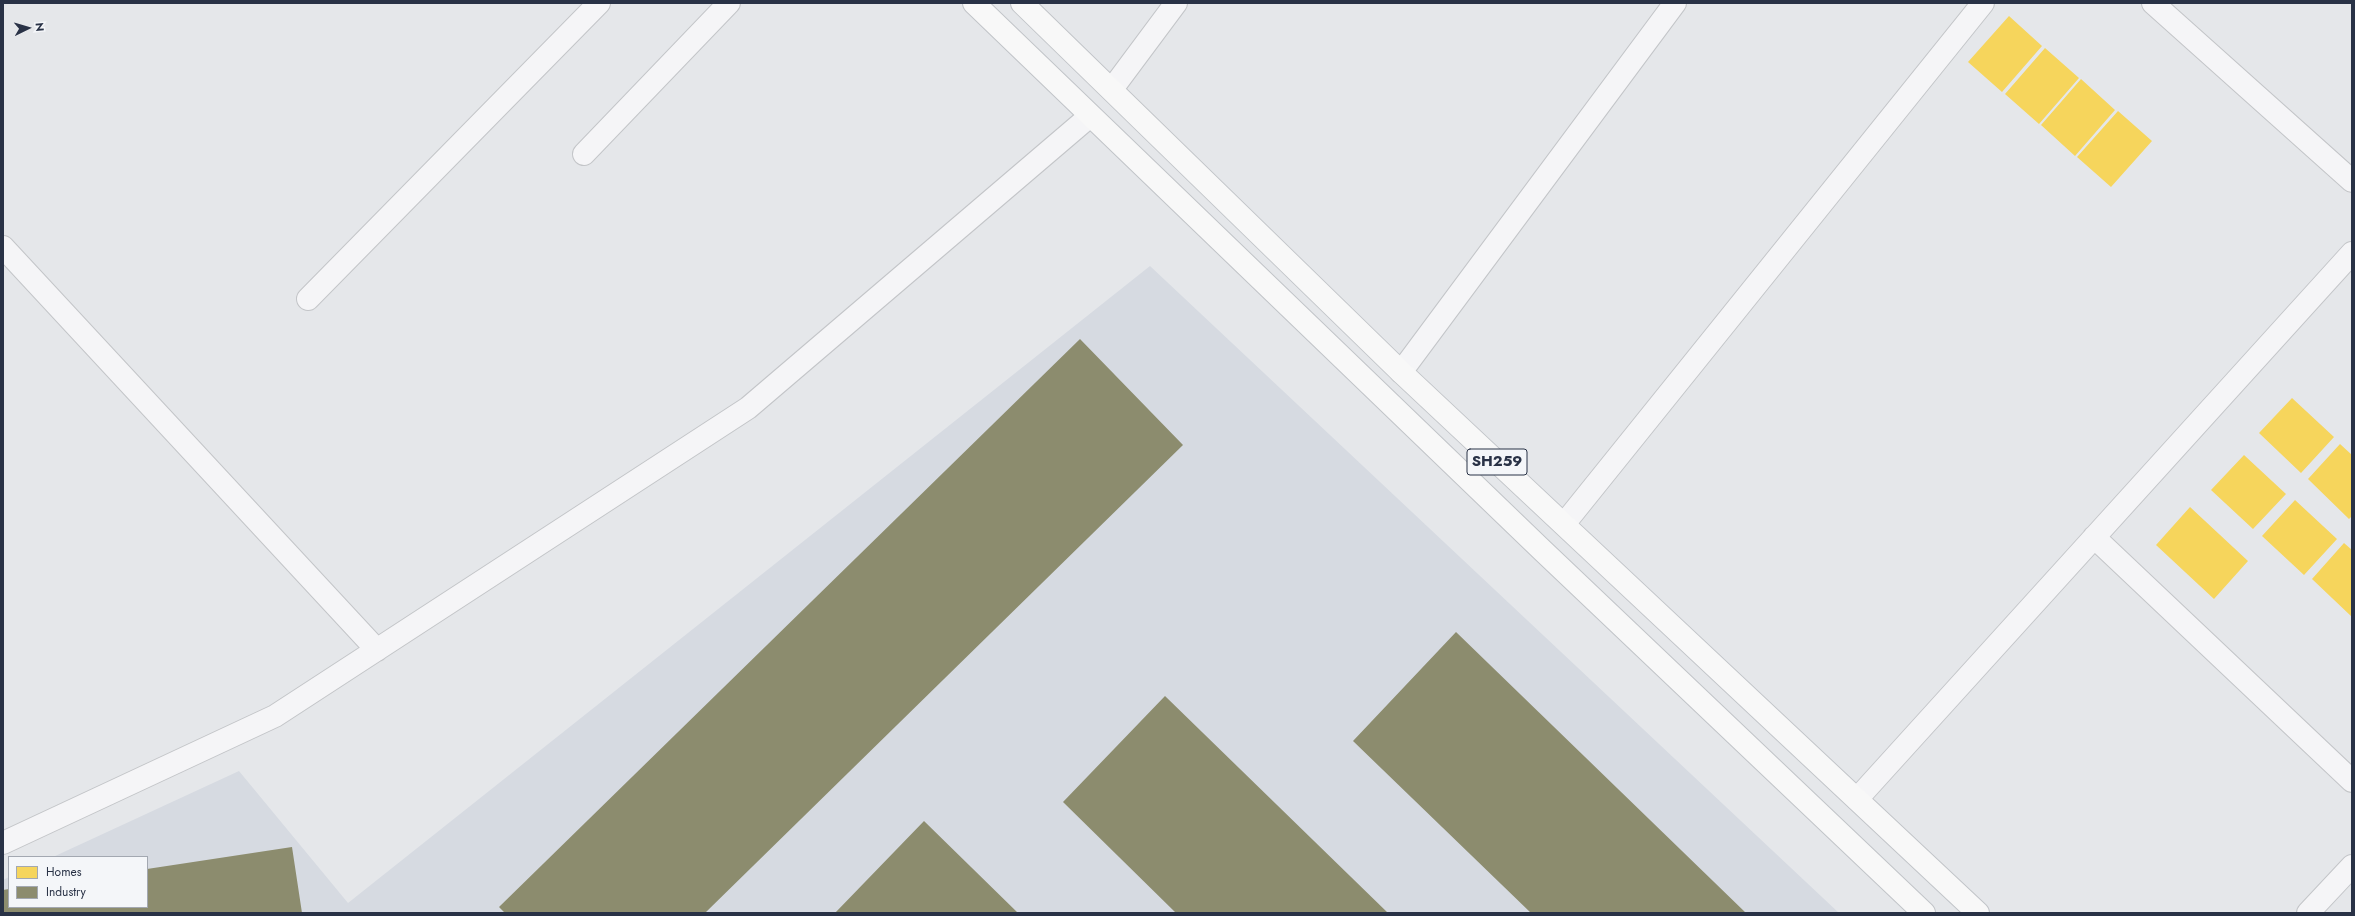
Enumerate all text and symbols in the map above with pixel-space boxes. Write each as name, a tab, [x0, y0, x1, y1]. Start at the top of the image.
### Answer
north arrow	[8, 8, 48, 48]
text: N	[32, 22, 48, 32]
road number: SH259	[1467, 449, 1527, 475]
legend	[8, 856, 148, 908]
text: Homes	[46, 863, 82, 881]
text: Industry	[46, 883, 86, 901]

